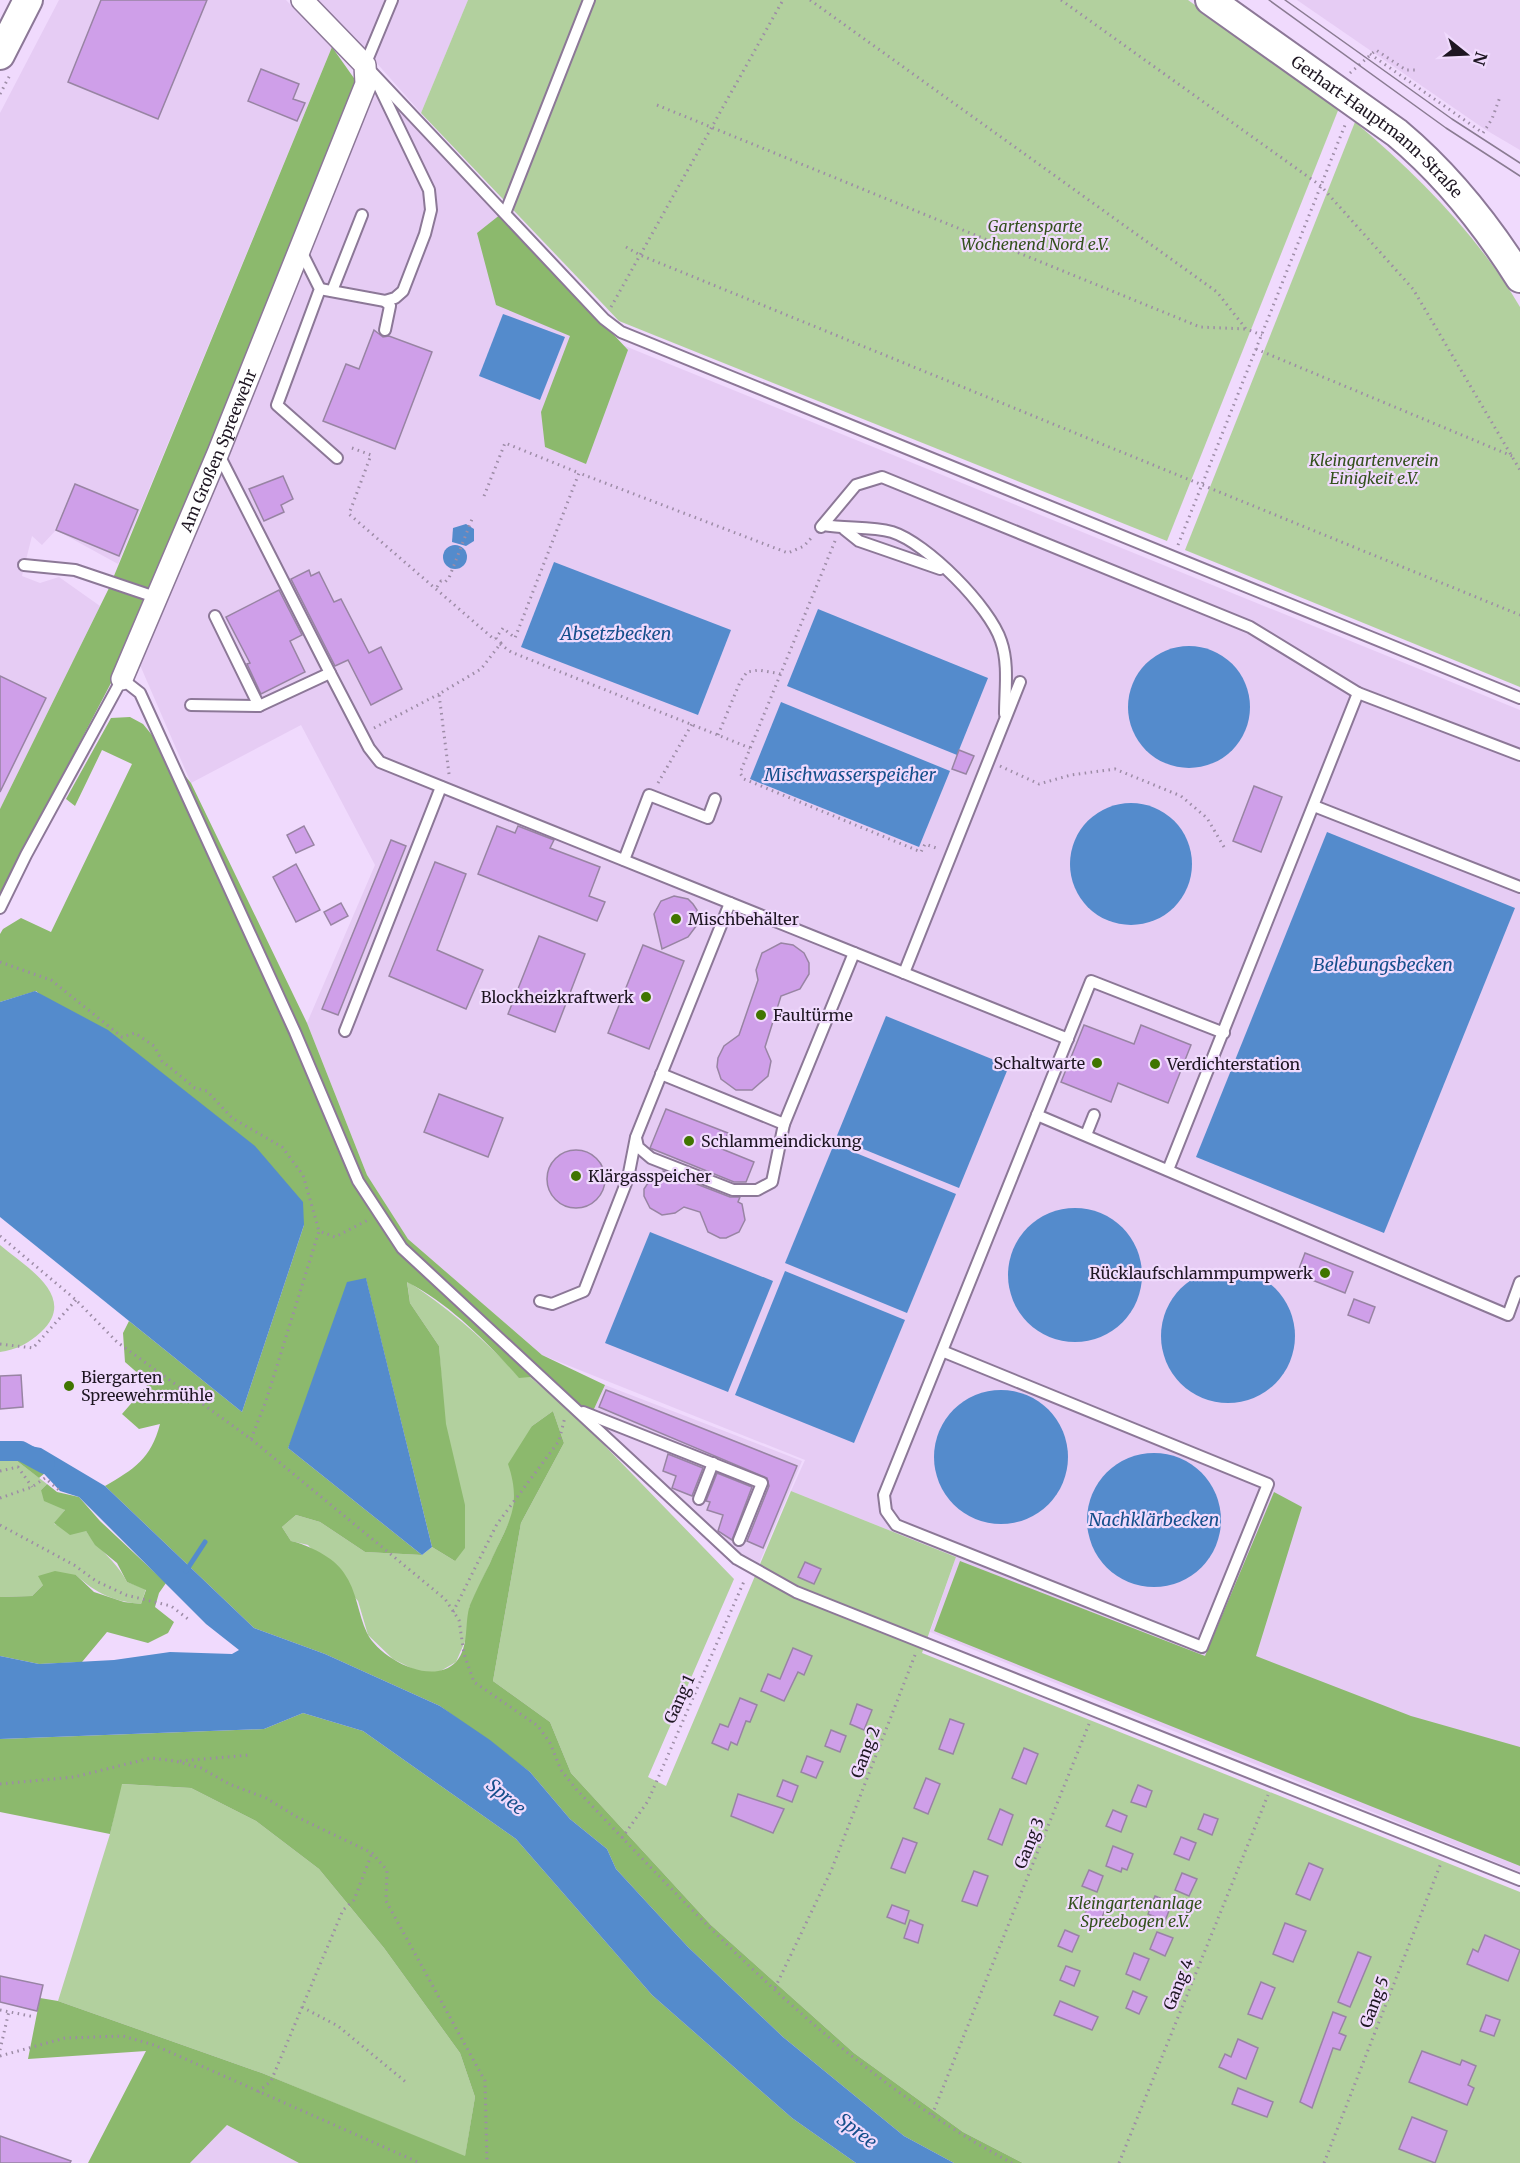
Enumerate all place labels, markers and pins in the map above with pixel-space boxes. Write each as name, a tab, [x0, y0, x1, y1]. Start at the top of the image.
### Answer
place label: Mischbehälter	[688, 909, 799, 929]
marker: Mischbehälter	[669, 912, 683, 926]
place label: Blockheizkraftwerk	[481, 987, 635, 1007]
marker: Blockheizkraftwerk	[639, 990, 653, 1004]
place label: Faultürme	[773, 1005, 853, 1025]
marker: Faultürme	[754, 1008, 768, 1022]
place label: Schaltwarte	[993, 1053, 1085, 1073]
place label: Verdichterstation	[1166, 1054, 1300, 1074]
marker: Schaltwarte	[1090, 1056, 1104, 1070]
marker: Verdichterstation	[1148, 1057, 1162, 1071]
place label: Schlammeindickung	[701, 1131, 862, 1151]
marker: Schlammeindickung	[682, 1134, 696, 1148]
place label: Klärgasspeicher	[588, 1166, 712, 1186]
marker: Klärgasspeicher	[569, 1169, 583, 1183]
place label: Rücklaufschlammpumpwerk	[1090, 1263, 1314, 1283]
marker: Rücklaufschlammpumpwerk	[1318, 1266, 1332, 1280]
place label: Biergarten Spreewehrmühle	[81, 1367, 213, 1405]
marker: Biergarten Spreewehrmühle	[62, 1379, 76, 1393]

